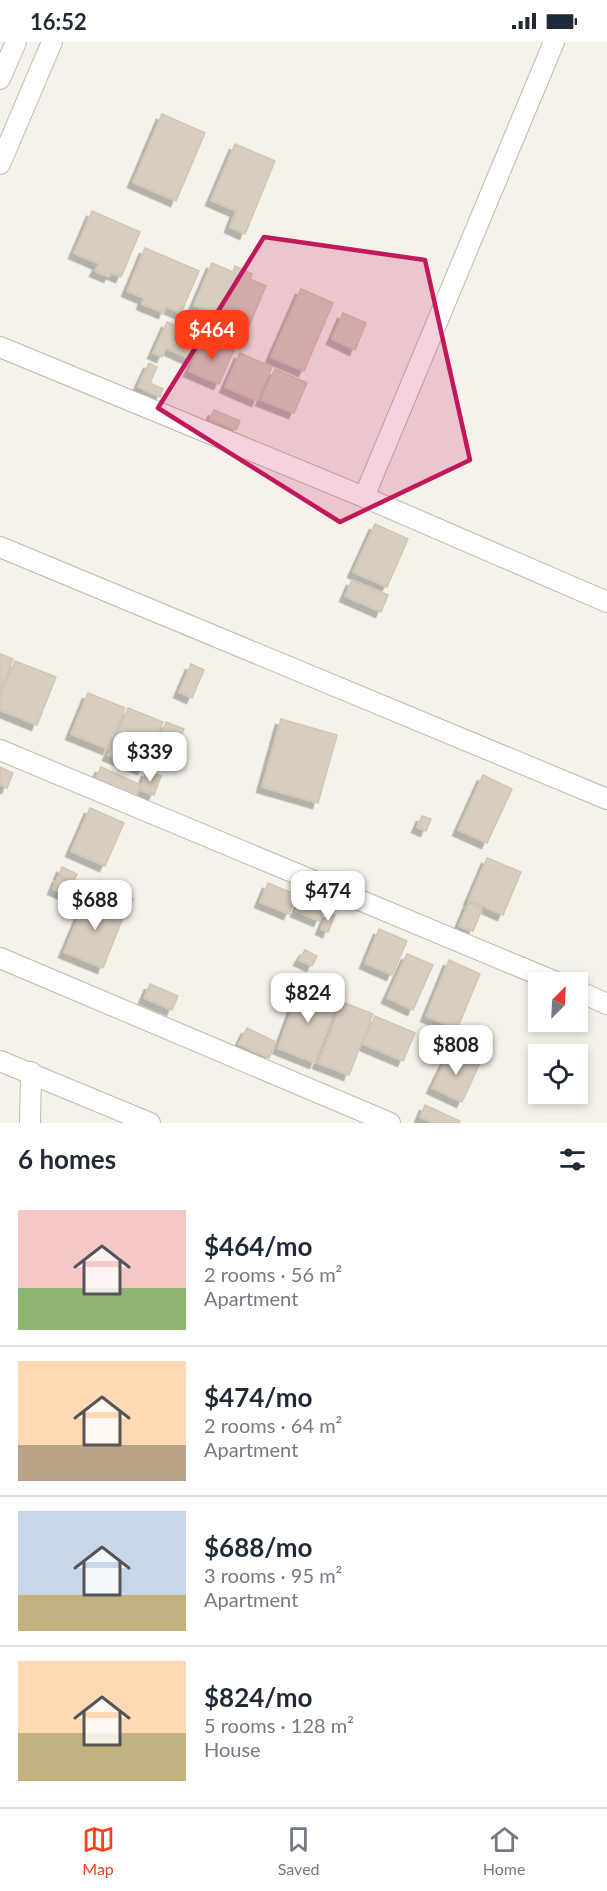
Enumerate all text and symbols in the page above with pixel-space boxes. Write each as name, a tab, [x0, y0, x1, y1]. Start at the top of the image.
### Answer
text: 16:52	[30, 8, 87, 35]
pin: $464	[176, 310, 248, 361]
text: $464	[189, 317, 235, 341]
pin: $339	[114, 732, 186, 783]
text: $339	[127, 739, 173, 763]
pin: $474	[292, 871, 364, 922]
text: $474	[305, 878, 351, 902]
pin: $688	[59, 880, 131, 931]
text: $688	[72, 887, 118, 911]
north arrow	[528, 972, 588, 1032]
map controls	[528, 972, 588, 1104]
pin: $824	[272, 973, 344, 1024]
text: $824	[285, 980, 331, 1004]
pin: $808	[420, 1025, 492, 1076]
text: $808	[433, 1032, 479, 1056]
button: locate	[528, 1044, 588, 1104]
text: 6 homes	[18, 1143, 116, 1175]
icon: filters	[556, 1143, 589, 1176]
text: $464/mo	[204, 1230, 312, 1262]
icon: home	[66, 1234, 138, 1306]
text: 2 rooms · 56 m²	[204, 1262, 342, 1286]
text: Apartment	[204, 1286, 298, 1310]
text: $474/mo	[204, 1381, 312, 1413]
icon: home	[66, 1385, 138, 1457]
text: 2 rooms · 64 m²	[204, 1413, 342, 1437]
text: Apartment	[204, 1437, 298, 1461]
text: $688/mo	[204, 1531, 312, 1563]
icon: home	[66, 1535, 138, 1607]
text: 3 rooms · 95 m²	[204, 1563, 342, 1587]
text: Apartment	[204, 1587, 298, 1611]
text: $824/mo	[204, 1681, 312, 1713]
icon: home	[66, 1685, 138, 1757]
text: 5 rooms · 128 m²	[204, 1713, 354, 1737]
text: House	[204, 1737, 261, 1761]
tab: Map	[82, 1823, 115, 1878]
tab: Saved	[278, 1823, 320, 1878]
tab: Home	[483, 1823, 525, 1878]

